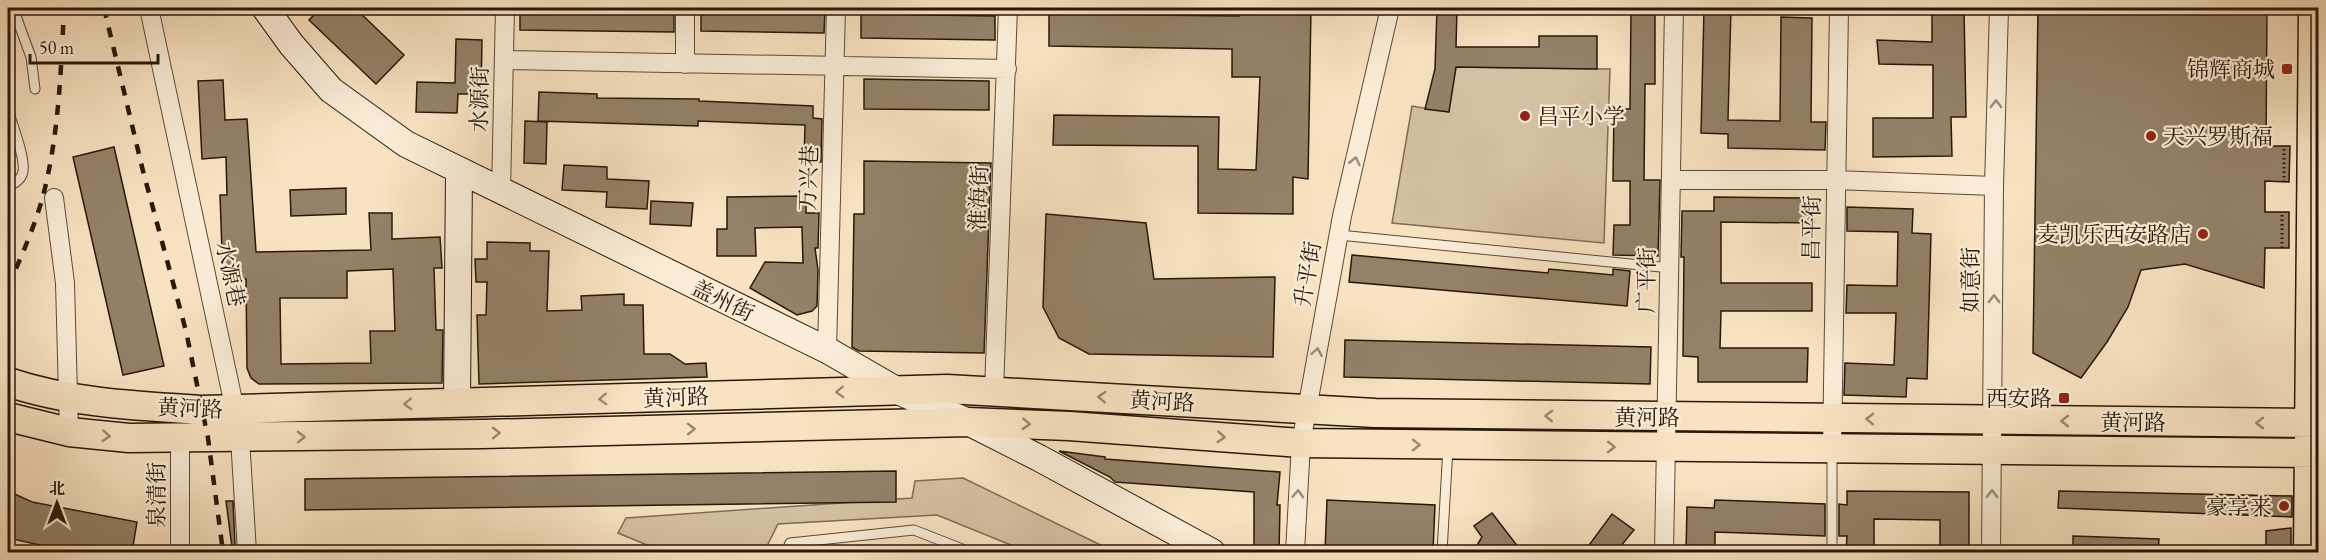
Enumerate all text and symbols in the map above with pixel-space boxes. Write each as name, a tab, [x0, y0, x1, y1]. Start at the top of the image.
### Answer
scale bar	[30, 27, 158, 65]
text: 50 m	[39, 36, 74, 59]
place label: 锦辉商城	[2187, 55, 2275, 84]
marker: 锦辉商城	[2280, 62, 2294, 76]
street label: 水源街	[464, 66, 495, 132]
one-way arrow	[1990, 100, 2003, 109]
place label: 昌平小学	[1537, 102, 1625, 131]
marker: 昌平小学	[1518, 109, 1532, 123]
place label: 天兴罗斯福	[2163, 122, 2273, 151]
marker: 天兴罗斯福	[2144, 129, 2158, 143]
street label: 万兴巷	[793, 145, 824, 212]
one-way arrow	[1348, 156, 1361, 166]
street label: 淮海街	[963, 165, 994, 232]
street label: 昌平街	[1796, 195, 1827, 261]
place label: 麦凯乐西安路店	[2037, 220, 2191, 249]
marker: 麦凯乐西安路店	[2196, 227, 2210, 241]
street label: 水源巷	[209, 239, 252, 309]
street label: 升平街	[1287, 239, 1328, 309]
street label: 广平街	[1631, 247, 1662, 313]
street label: 如意街	[1956, 247, 1985, 313]
street label: 盖州街	[687, 273, 759, 328]
one-way arrow	[1988, 295, 2000, 304]
one-way arrow	[1310, 347, 1323, 357]
street label: 黄河路	[643, 382, 710, 413]
place label: 西安路	[1986, 384, 2052, 413]
street label: 黄河路	[1128, 385, 1196, 418]
one-way arrow	[836, 386, 845, 398]
one-way arrow	[1097, 391, 1106, 404]
marker: 西安路	[2057, 391, 2071, 405]
one-way arrow	[599, 392, 608, 405]
street label: 黄河路	[156, 393, 223, 424]
one-way arrow	[404, 397, 413, 410]
street label: 黄河路	[1614, 403, 1680, 432]
street label: 黄河路	[2100, 408, 2166, 437]
one-way arrow	[1545, 409, 1554, 422]
one-way arrow	[1866, 413, 1875, 425]
one-way arrow	[2061, 415, 2070, 427]
one-way arrow	[1022, 417, 1031, 430]
one-way arrow	[2256, 417, 2265, 429]
one-way arrow	[686, 422, 695, 435]
one-way arrow	[491, 427, 500, 439]
one-way arrow	[101, 430, 110, 443]
one-way arrow	[296, 430, 305, 443]
one-way arrow	[1216, 430, 1225, 443]
one-way arrow	[1411, 439, 1420, 451]
one-way arrow	[1606, 441, 1615, 453]
street label: 泉清街	[142, 462, 171, 528]
north arrow	[27, 473, 87, 533]
text: 北	[49, 478, 65, 499]
one-way arrow	[1292, 490, 1305, 499]
one-way arrow	[1986, 490, 1999, 499]
place label: 豪享来	[2206, 492, 2272, 521]
marker: 豪享来	[2277, 499, 2291, 513]

